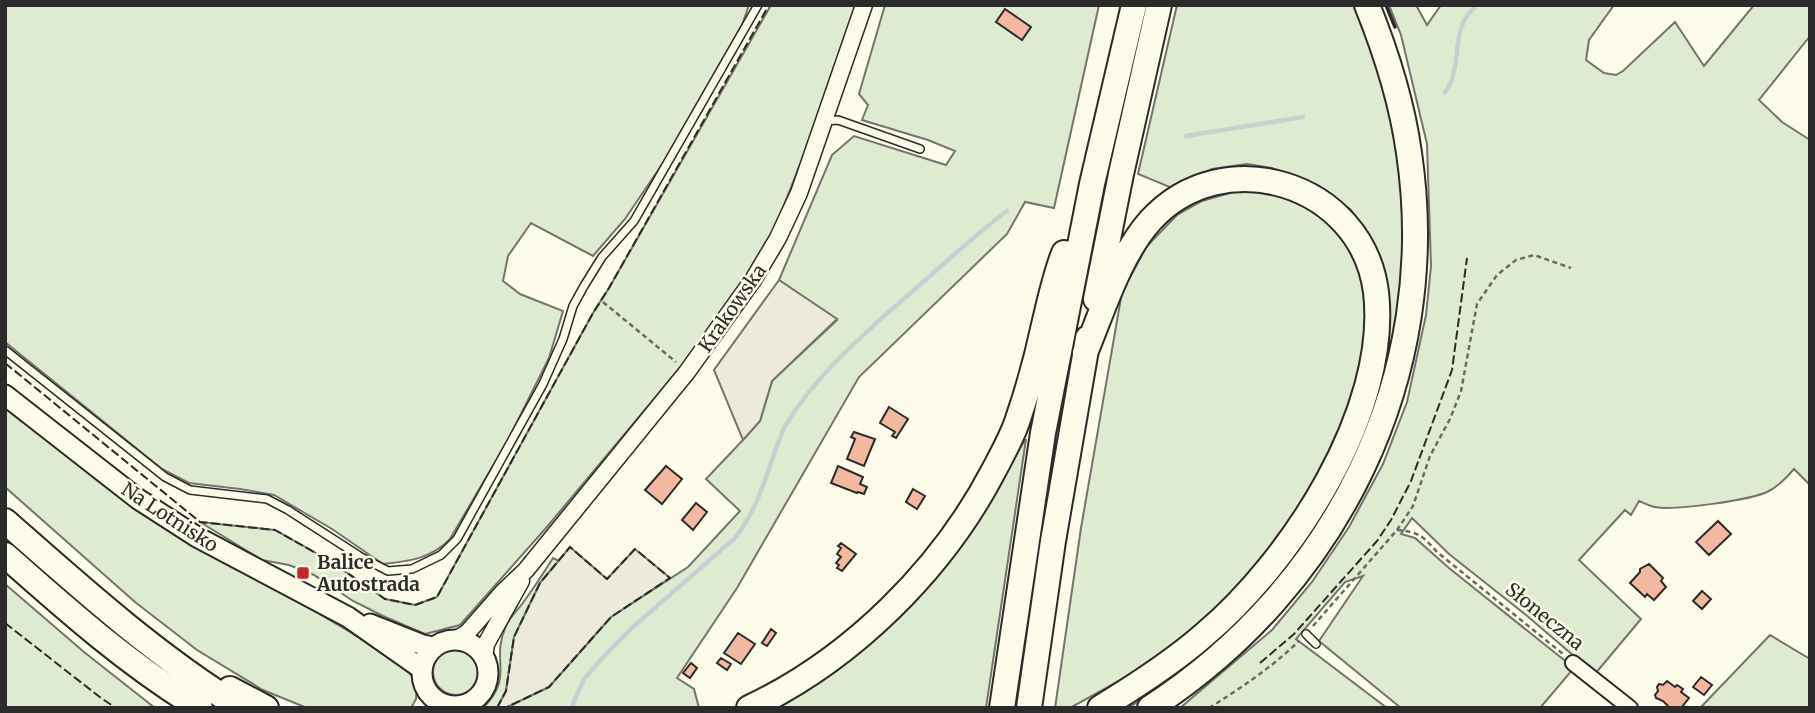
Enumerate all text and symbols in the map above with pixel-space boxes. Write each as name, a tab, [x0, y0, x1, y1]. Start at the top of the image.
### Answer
street label: Krakowska	[693, 259, 771, 357]
street label: Na Lotnisko	[117, 477, 223, 557]
place label: Balice Autostrada	[316, 550, 420, 596]
marker: Balice Autostrada	[295, 565, 311, 581]
street label: Słoneczna	[1501, 577, 1589, 655]

